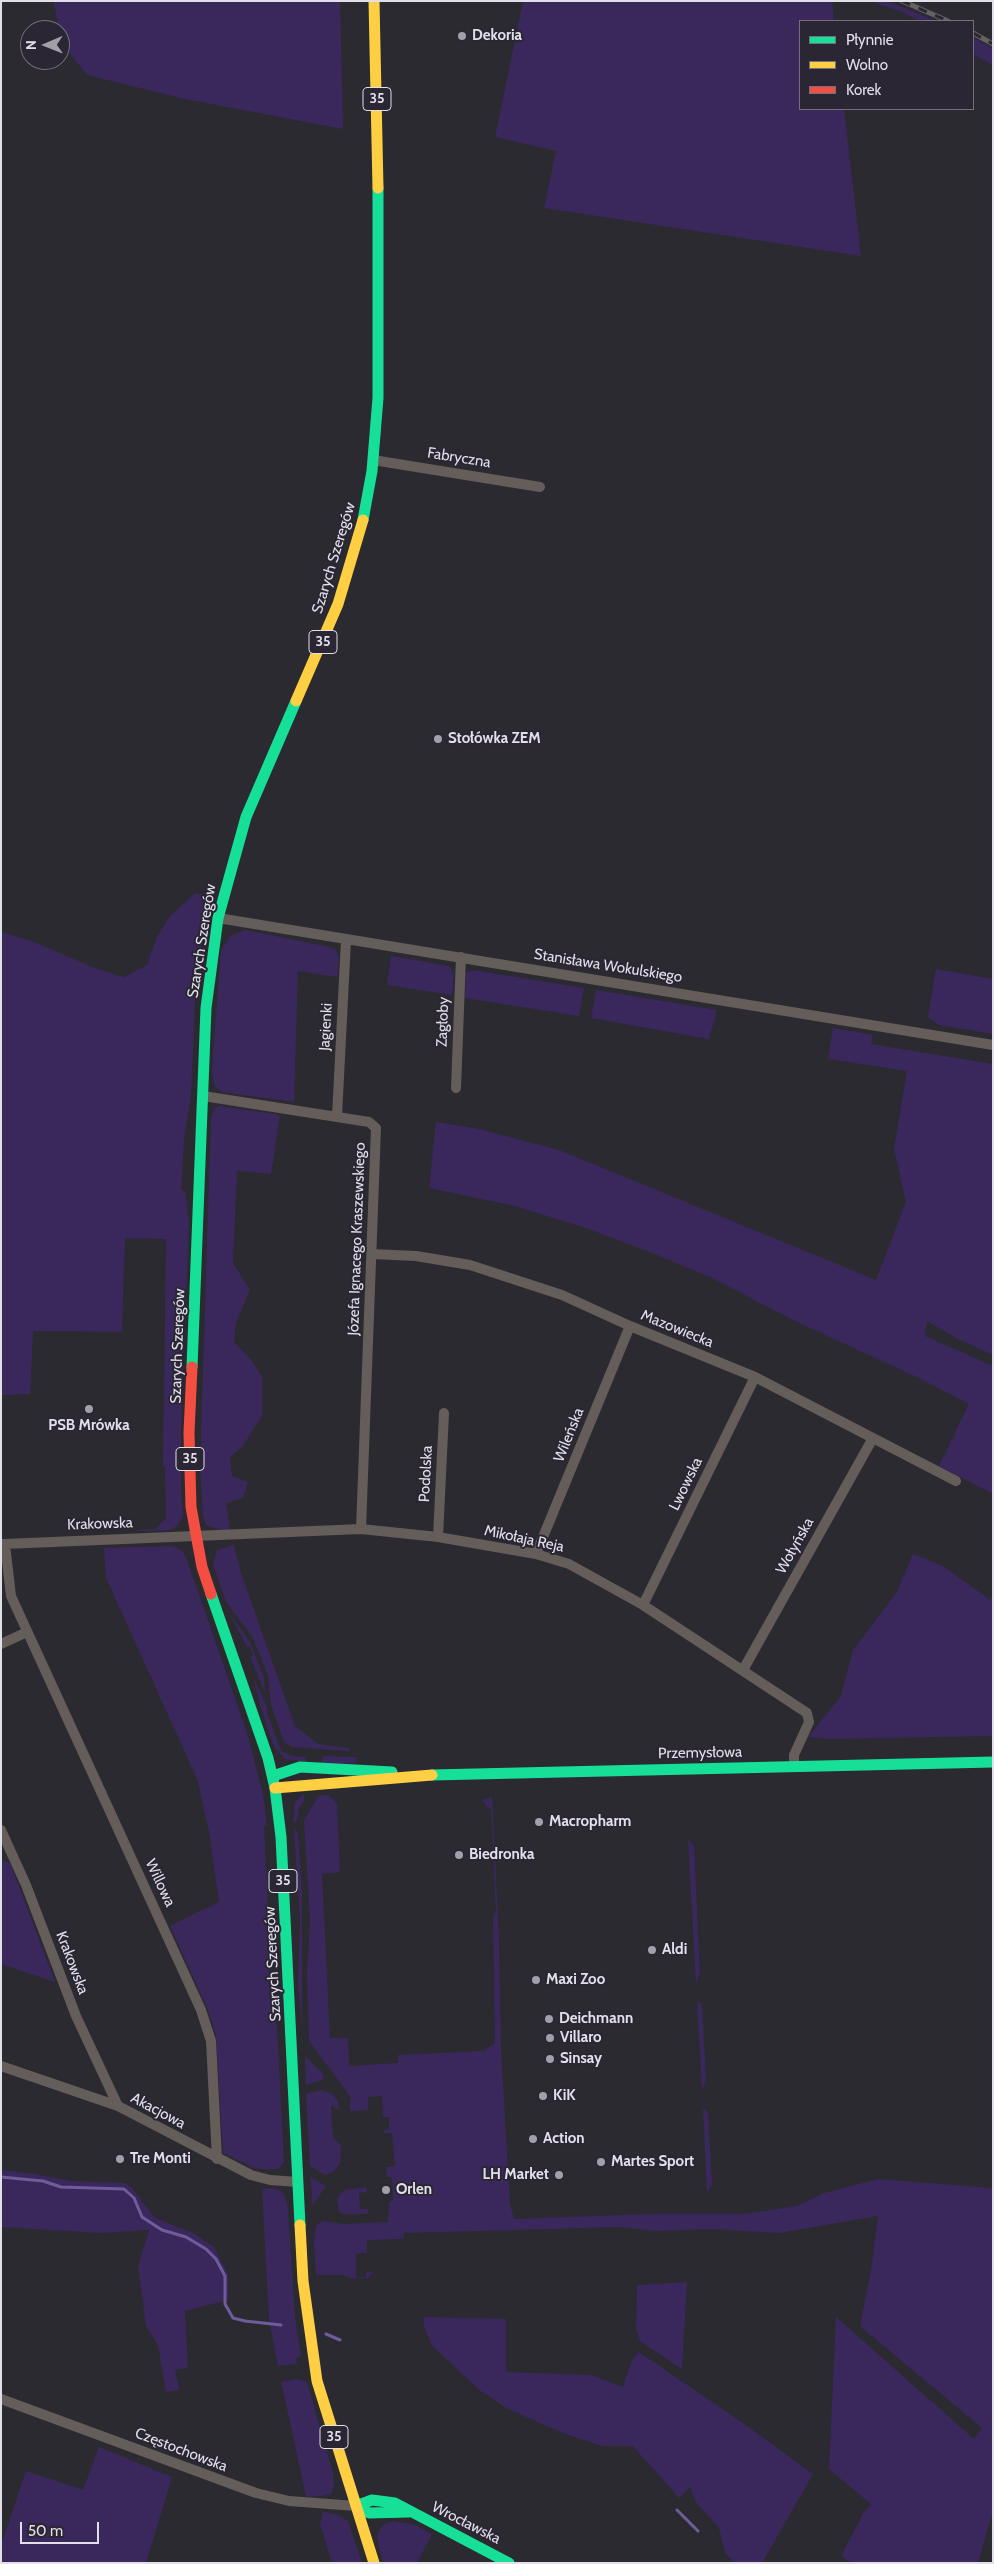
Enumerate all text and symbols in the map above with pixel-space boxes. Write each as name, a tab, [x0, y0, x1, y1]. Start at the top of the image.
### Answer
north arrow	[20, 20, 70, 70]
legend	[799, 20, 974, 110]
place label: Dekoria	[472, 27, 522, 45]
marker: Dekoria	[456, 30, 468, 42]
text: Płynnie	[846, 31, 893, 49]
text: N	[22, 40, 40, 50]
text: Wolno	[846, 56, 888, 74]
text: Korek	[846, 81, 881, 99]
road number: 35	[363, 88, 391, 110]
street label: Fabryczna	[426, 444, 492, 472]
street label: Szarych Szeregów	[309, 500, 359, 616]
road number: 35	[309, 630, 337, 654]
place label: Stołówka ZEM	[448, 730, 541, 748]
marker: Stołówka ZEM	[432, 733, 444, 745]
street label: Szarych Szeregów	[184, 883, 220, 999]
street label: Stanisława Wokulskiego	[533, 945, 683, 987]
street label: Zagłoby	[433, 997, 453, 1047]
street label: Jagienki	[316, 1003, 336, 1051]
street label: Józefa Ignacego Kraszewskiego	[345, 1142, 369, 1336]
street label: Szarych Szeregów	[167, 1288, 189, 1404]
street label: Mazowiecka	[638, 1306, 716, 1352]
marker: PSB Mrówka	[83, 1403, 95, 1415]
street label: Wileńska	[550, 1405, 588, 1465]
place label: PSB Mrówka	[48, 1417, 130, 1435]
street label: Podolska	[416, 1445, 436, 1503]
road number: 35	[176, 1448, 204, 1470]
street label: Lwowska	[665, 1455, 707, 1513]
street label: Krakowska	[67, 1514, 133, 1534]
street label: Wołyńska	[772, 1515, 818, 1577]
street label: Mikołaja Reja	[482, 1522, 566, 1556]
street label: Przemysłowa	[658, 1743, 742, 1763]
place label: Macropharm	[549, 1813, 631, 1831]
marker: Macropharm	[533, 1816, 545, 1828]
place label: Biedronka	[469, 1846, 535, 1864]
marker: Biedronka	[453, 1849, 465, 1861]
street label: Willowa	[141, 1856, 179, 1910]
road number: 35	[269, 1870, 297, 1892]
street label: Szarych Szeregów	[261, 1906, 285, 2022]
street label: Krakowska	[52, 1929, 92, 1997]
place label: Aldi	[662, 1941, 687, 1959]
marker: Aldi	[646, 1944, 658, 1956]
place label: Maxi Zoo	[546, 1971, 605, 1989]
marker: Maxi Zoo	[530, 1974, 542, 1986]
place label: Deichmann	[559, 2010, 633, 2028]
marker: Deichmann	[543, 2013, 555, 2025]
place label: Villaro	[560, 2029, 602, 2047]
marker: Villaro	[544, 2032, 556, 2044]
place label: Sinsay	[560, 2050, 602, 2068]
marker: Sinsay	[544, 2053, 556, 2065]
place label: KiK	[553, 2087, 576, 2105]
street label: Akacjowa	[128, 2089, 188, 2133]
marker: KiK	[537, 2090, 549, 2102]
place label: Action	[543, 2130, 585, 2148]
marker: Action	[527, 2133, 539, 2145]
place label: Tre Monti	[130, 2150, 191, 2168]
marker: Tre Monti	[114, 2153, 126, 2165]
place label: Martes Sport	[611, 2153, 694, 2171]
marker: Martes Sport	[595, 2156, 607, 2168]
place label: LH Market	[483, 2166, 549, 2184]
marker: LH Market	[553, 2169, 565, 2181]
place label: Orlen	[396, 2181, 432, 2199]
marker: Orlen	[380, 2184, 392, 2196]
street label: Częstochowska	[132, 2424, 230, 2476]
road number: 35	[320, 2426, 348, 2448]
street label: Wrocławska	[429, 2498, 503, 2548]
scale bar	[22, 2512, 101, 2544]
text: 50 m	[28, 2522, 63, 2540]

